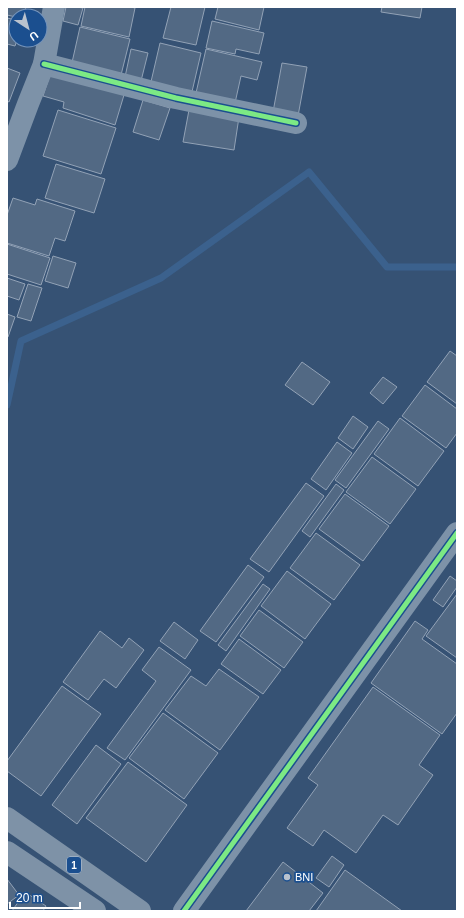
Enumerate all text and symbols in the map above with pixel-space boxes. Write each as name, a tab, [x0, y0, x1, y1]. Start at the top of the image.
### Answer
north arrow	[8, 8, 48, 48]
text: U	[27, 29, 41, 43]
road number: 1	[67, 857, 81, 873]
place label: BNI	[295, 871, 313, 883]
marker: BNI	[282, 872, 292, 882]
scale bar	[10, 884, 80, 910]
text: 20 m	[16, 891, 43, 905]

